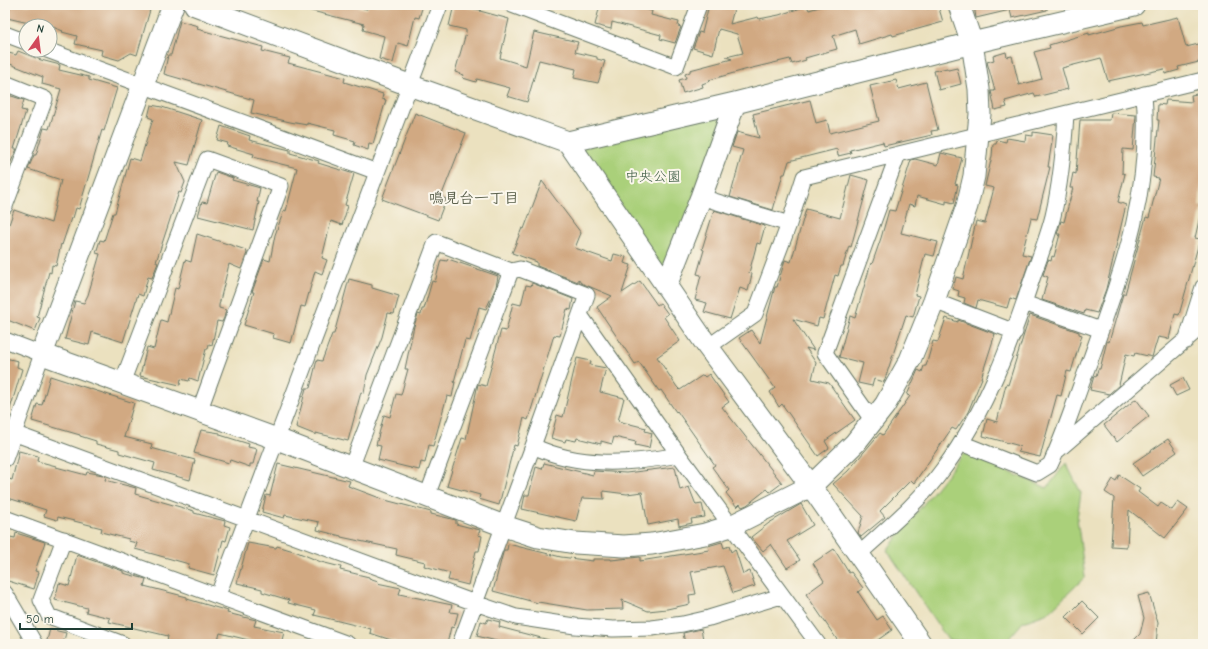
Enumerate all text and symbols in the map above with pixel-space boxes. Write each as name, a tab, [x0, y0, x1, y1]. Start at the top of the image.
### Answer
north arrow	[18, 18, 58, 58]
text: N	[35, 22, 45, 36]
park label: 中央公園	[625, 168, 681, 185]
district label: 鳴見台一丁目	[429, 189, 519, 207]
scale bar	[20, 605, 132, 631]
text: 50 m	[26, 612, 54, 626]

